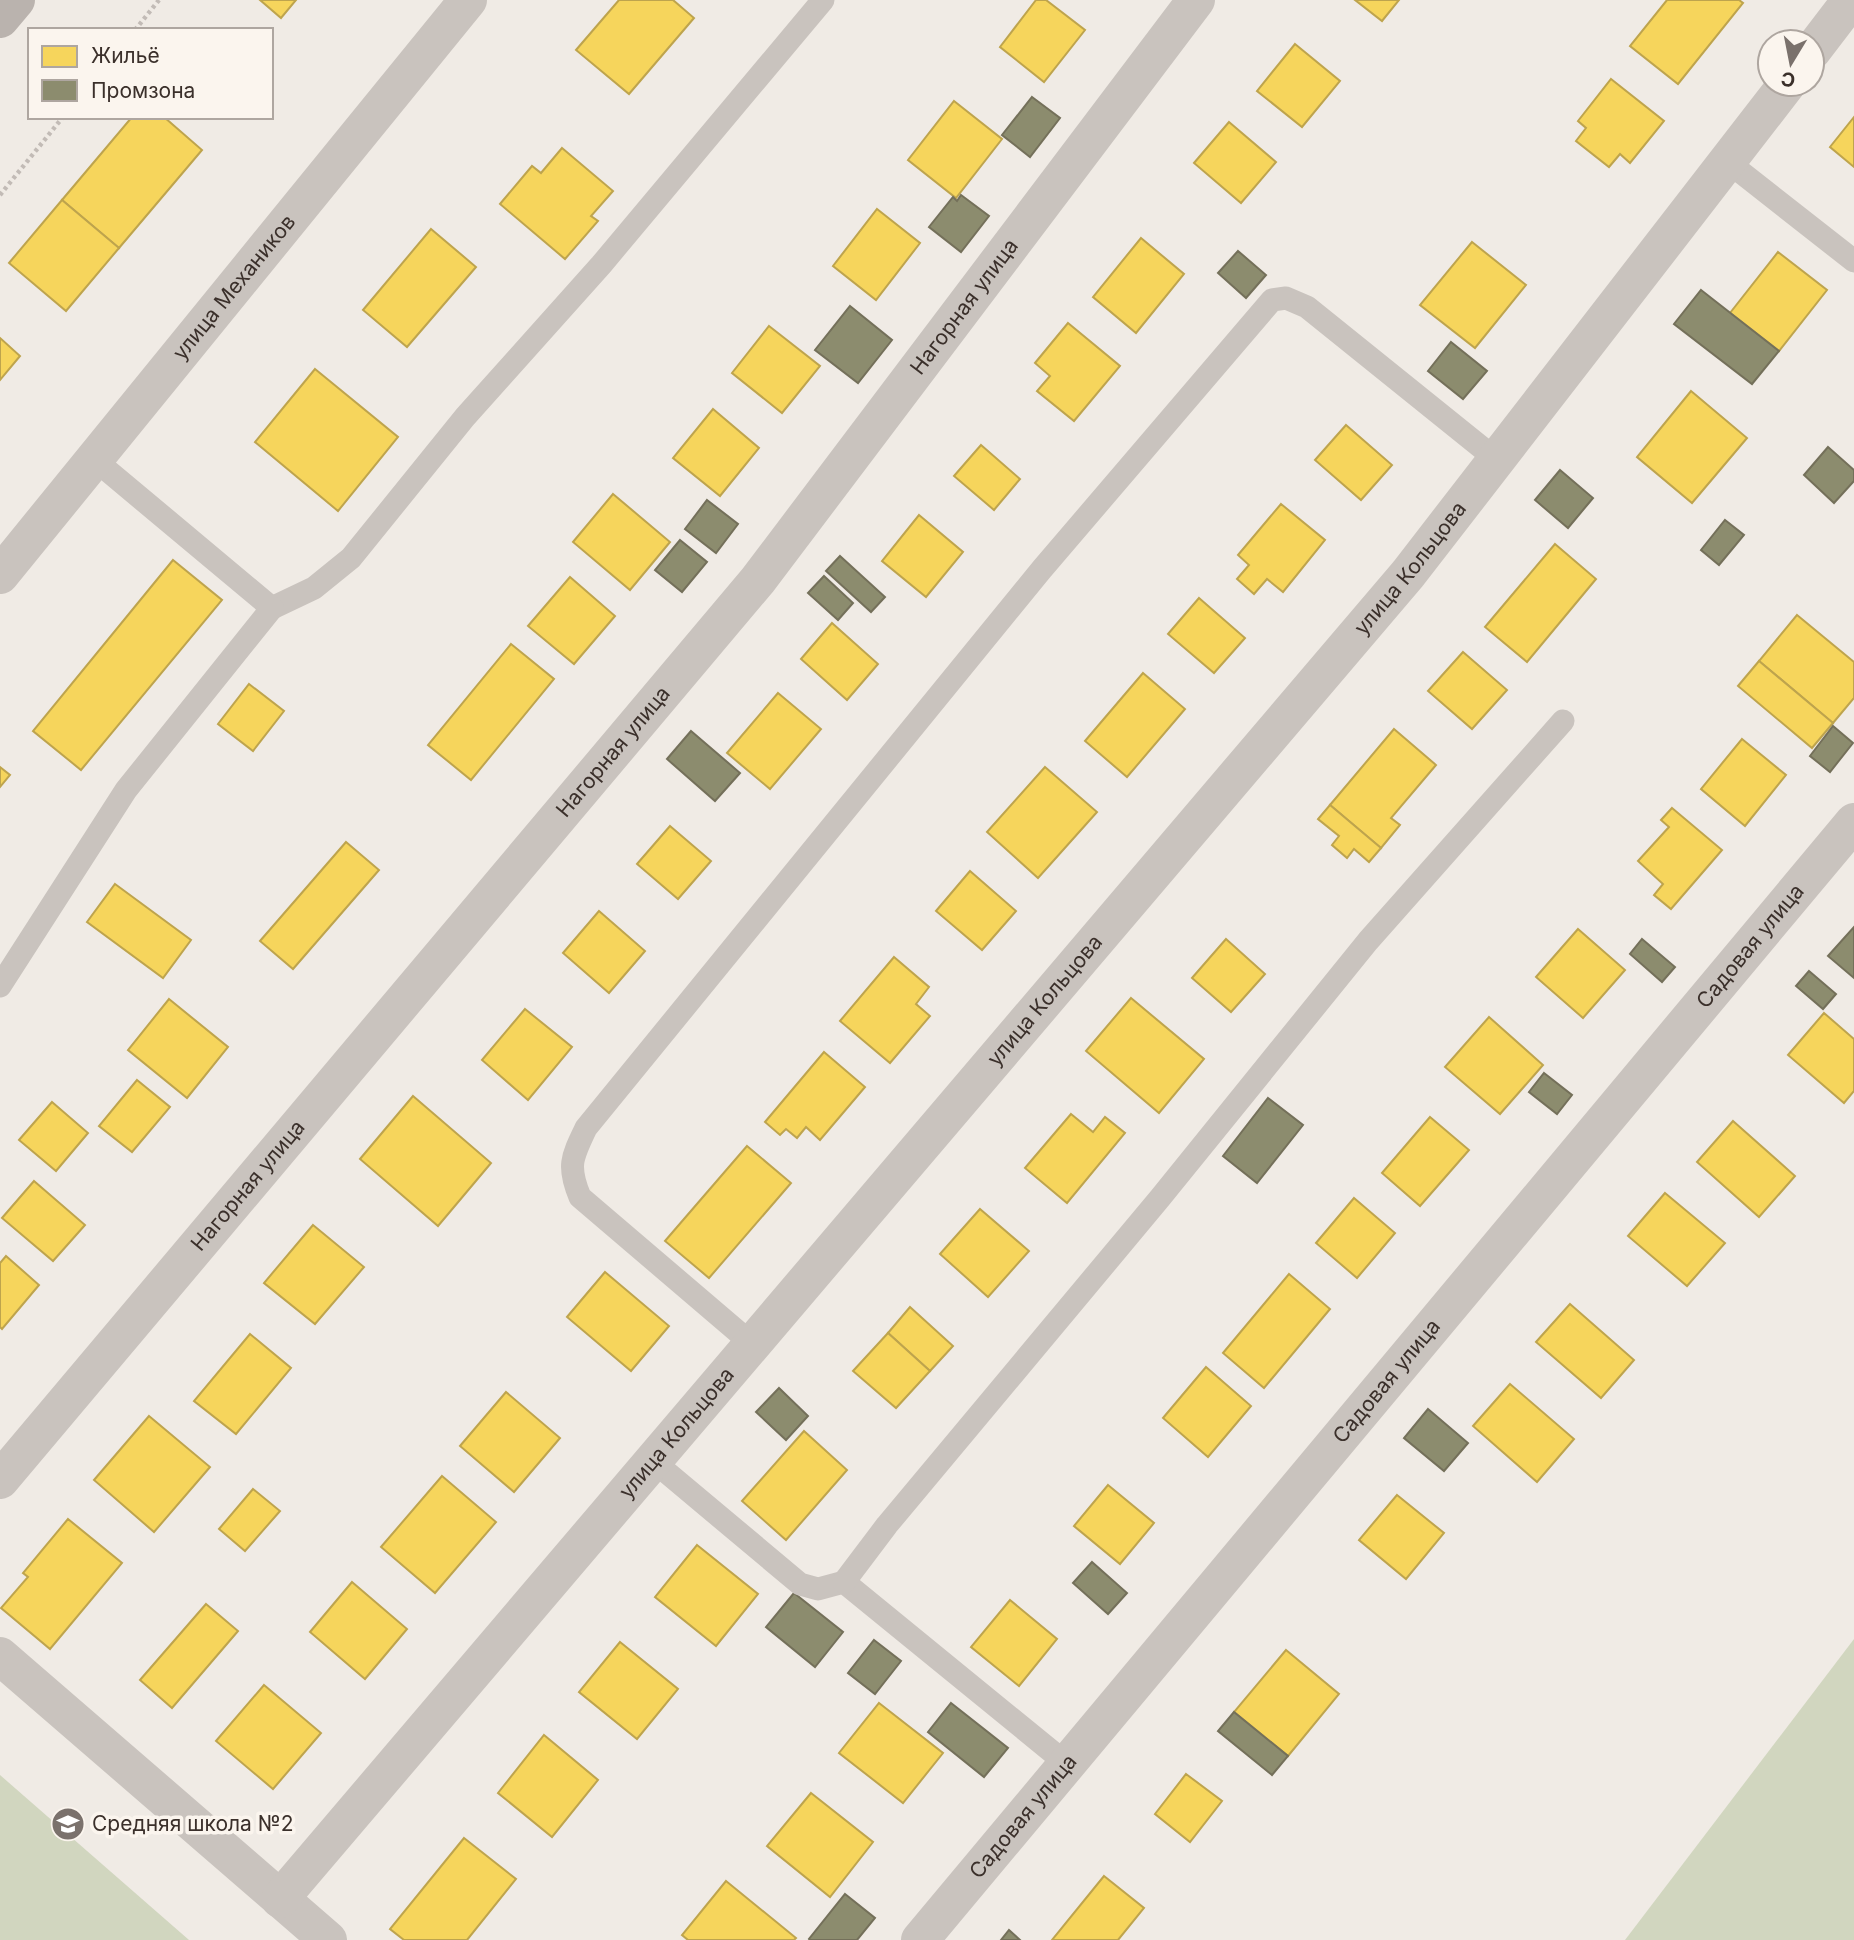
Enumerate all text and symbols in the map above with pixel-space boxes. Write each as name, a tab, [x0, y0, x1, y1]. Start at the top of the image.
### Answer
legend	[28, 28, 273, 119]
north arrow	[1756, 28, 1826, 98]
text: Жильё	[91, 43, 160, 68]
text: С	[1779, 67, 1797, 92]
text: Промзона	[91, 78, 195, 103]
street label: улица Механиков	[167, 209, 300, 365]
street label: Нагорная улица	[905, 234, 1023, 379]
street label: улица Кольцова	[1349, 496, 1471, 640]
street label: Нагорная улица	[551, 681, 675, 822]
street label: Садовая улица	[1691, 879, 1809, 1013]
street label: улица Кольцова	[982, 930, 1107, 1071]
street label: Нагорная улица	[186, 1115, 310, 1256]
street label: Садовая улица	[1327, 1314, 1445, 1448]
street label: улица Кольцова	[614, 1362, 739, 1503]
street label: Садовая улица	[964, 1749, 1082, 1883]
school or university icon: Средняя школа №2	[49, 1805, 87, 1843]
place label: Средняя школа №2	[92, 1811, 294, 1836]

